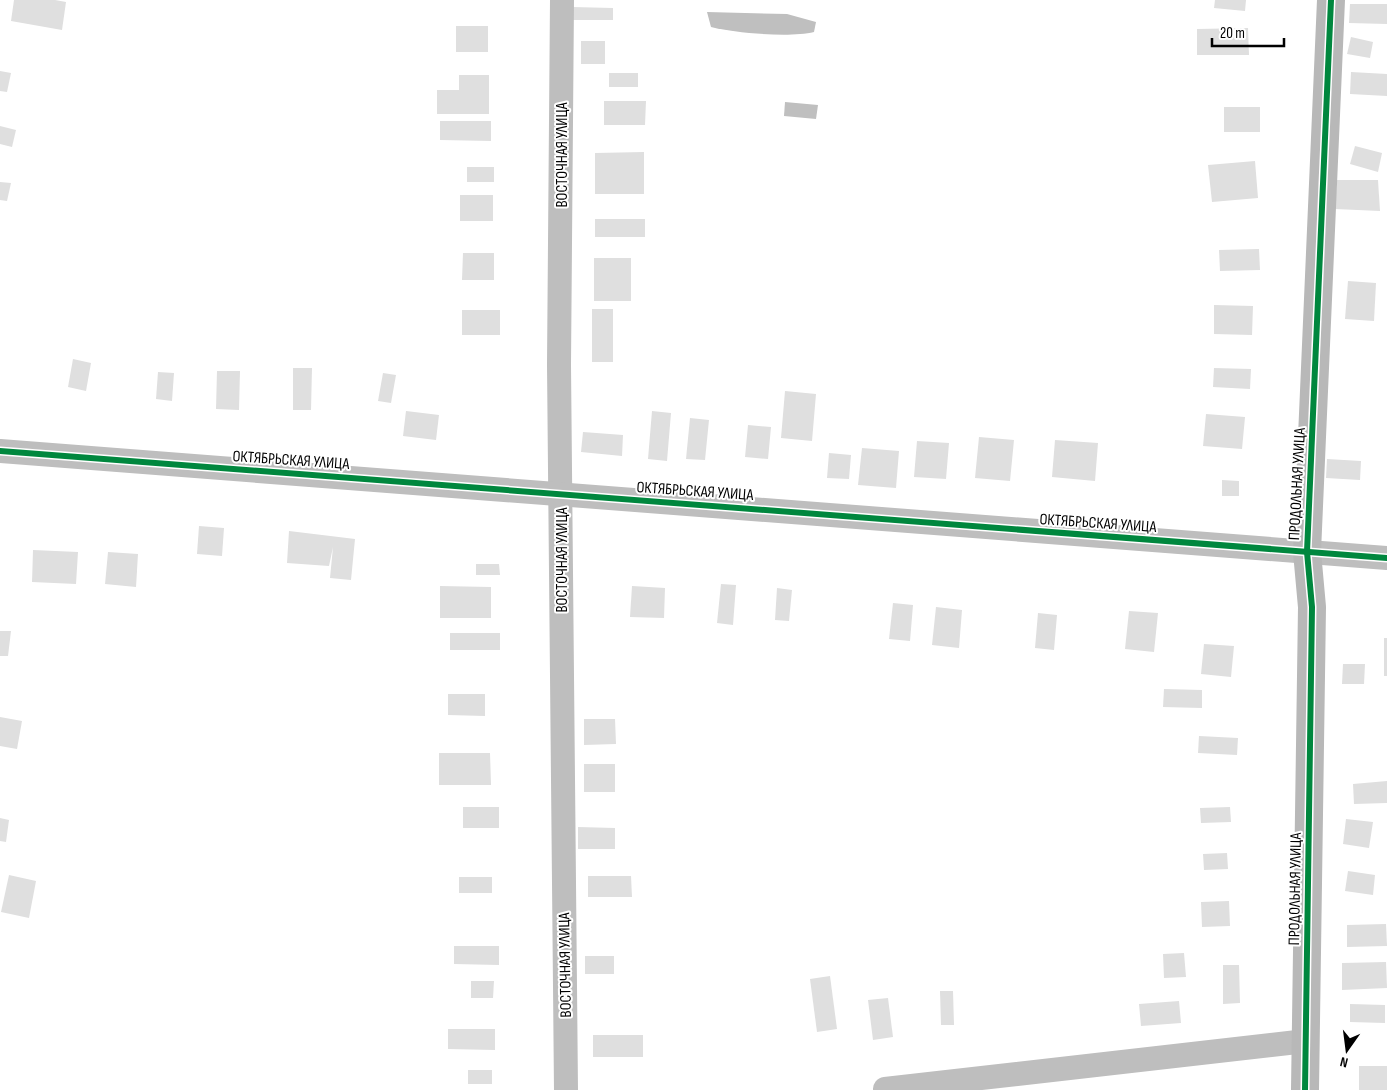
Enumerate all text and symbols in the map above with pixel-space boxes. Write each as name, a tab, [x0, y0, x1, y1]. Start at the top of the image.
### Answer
scale bar	[1212, 15, 1284, 47]
text: 20 m	[1220, 24, 1245, 43]
street label: ВОСТОЧНАЯ УЛИЦА	[553, 102, 572, 208]
street label: ПРОДОЛЬНАЯ УЛИЦА	[1285, 427, 1310, 541]
street label: ОКТЯБРЬСКАЯ УЛИЦА	[232, 447, 350, 474]
street label: ОКТЯБРЬСКАЯ УЛИЦА	[636, 478, 754, 505]
street label: ВОСТОЧНАЯ УЛИЦА	[553, 507, 572, 613]
street label: ОКТЯБРЬСКАЯ УЛИЦА	[1039, 510, 1157, 537]
street label: ПРОДОЛЬНАЯ УЛИЦА	[1285, 832, 1306, 946]
street label: ВОСТОЧНАЯ УЛИЦА	[555, 912, 576, 1018]
north arrow	[1322, 1025, 1372, 1075]
text: N	[1338, 1053, 1350, 1071]

